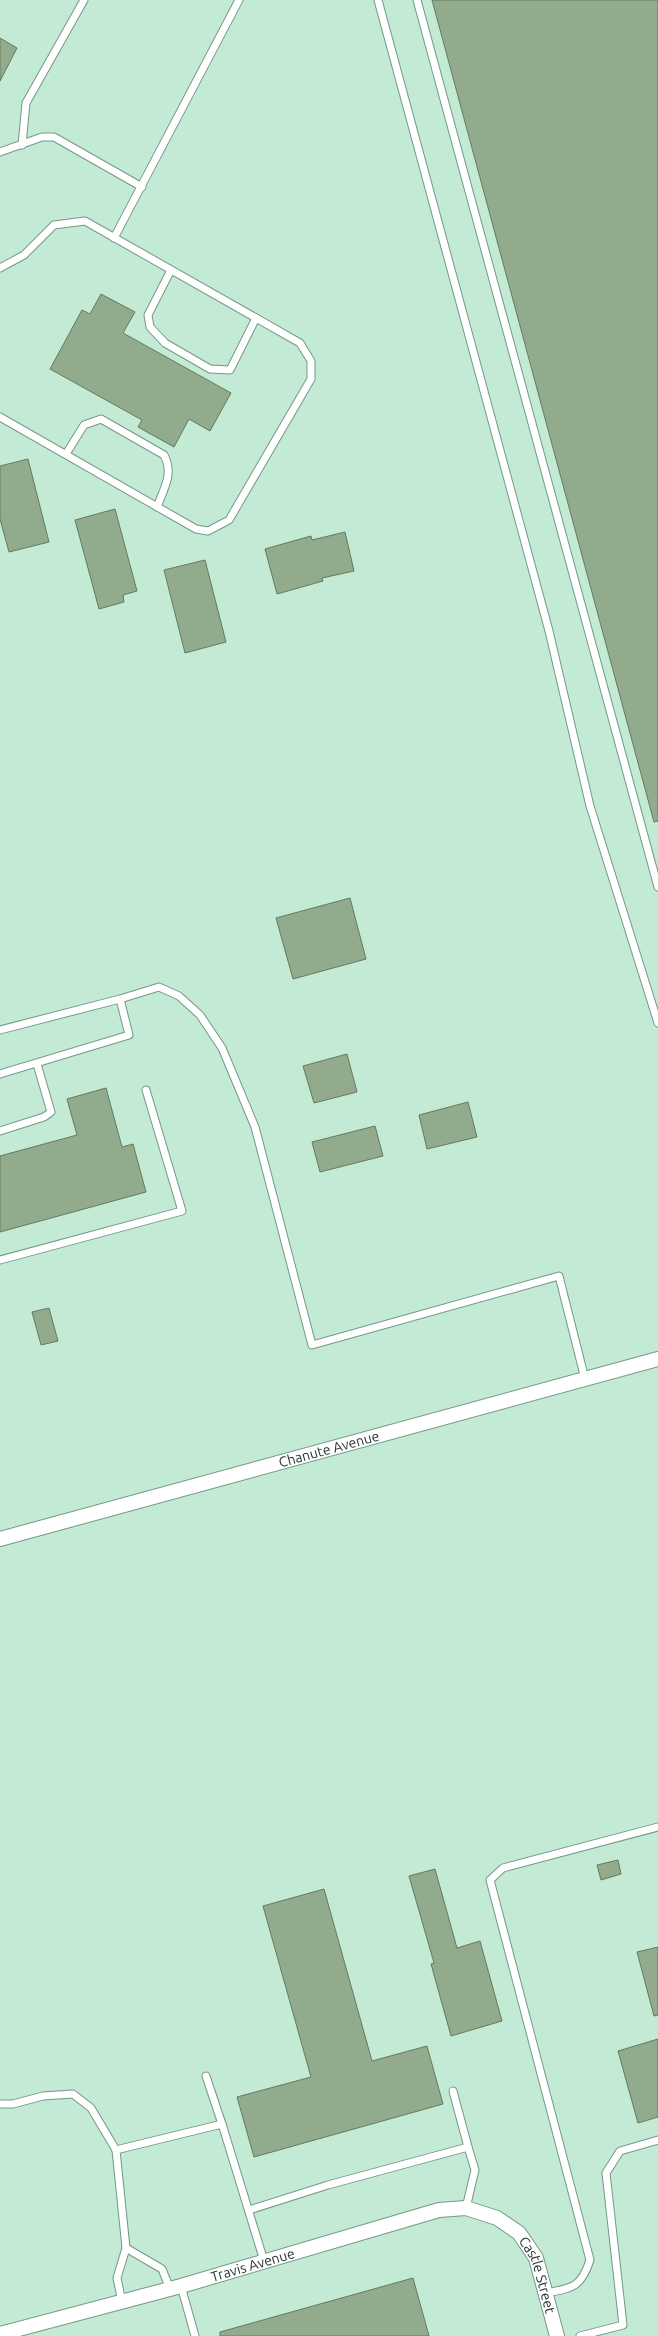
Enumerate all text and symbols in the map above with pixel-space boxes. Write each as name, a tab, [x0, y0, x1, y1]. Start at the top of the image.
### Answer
street label: Chanute Avenue	[277, 1428, 381, 1470]
street label: Castle Street	[516, 2233, 559, 2315]
street label: Travis Avenue	[209, 2245, 296, 2285]

